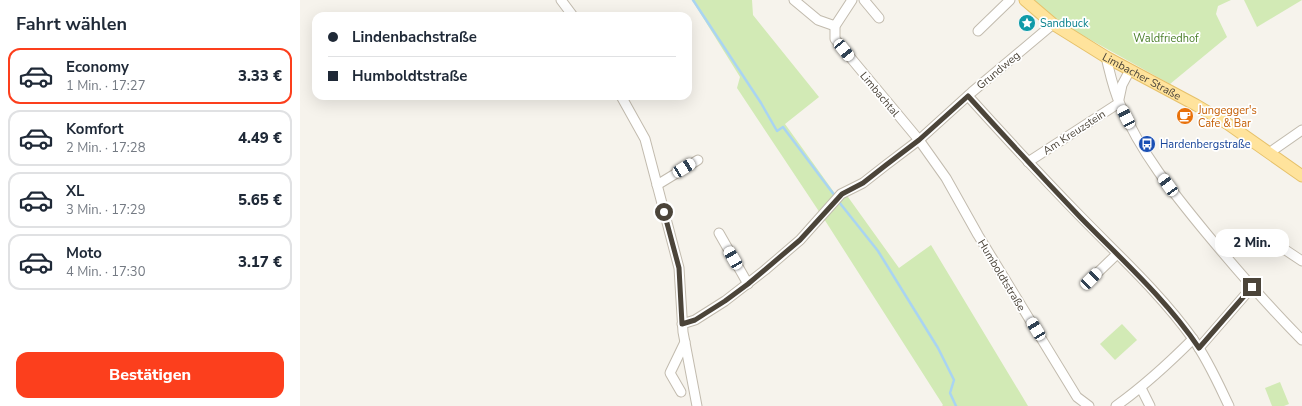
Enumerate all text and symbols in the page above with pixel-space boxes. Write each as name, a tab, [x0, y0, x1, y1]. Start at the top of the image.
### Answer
text: Fahrt wählen	[16, 12, 127, 36]
place icon: Sandbuck	[1017, 13, 1037, 33]
place label: Sandbuck	[1040, 16, 1089, 31]
text: Lindenbachstraße	[352, 27, 477, 47]
park label: Waldfriedhof	[1133, 31, 1199, 46]
car	[832, 37, 856, 63]
street label: Grundweg	[973, 48, 1023, 93]
street label: Limbacher Straße	[1100, 49, 1184, 104]
text: Economy	[66, 57, 129, 77]
icon: car	[18, 58, 54, 94]
text: 3.33 €	[238, 66, 282, 86]
text: Humboldtstraße	[352, 66, 468, 86]
street label: Limbachtal	[856, 69, 903, 121]
text: 1 Min. · 17:27	[66, 77, 145, 95]
place label: Jungegger's Cafe & Bar	[1197, 103, 1257, 131]
car	[1115, 104, 1137, 130]
cafe icon: Jungegger's Cafe & Bar	[1175, 106, 1195, 126]
street label: Am Kreuzstein	[1040, 107, 1108, 158]
text: Komfort	[66, 119, 124, 139]
icon: car	[18, 120, 54, 156]
text: 4.49 €	[238, 128, 282, 148]
bus stop icon: Hardenbergstraße	[1137, 134, 1157, 154]
place label: Hardenbergstraße	[1160, 137, 1251, 152]
text: 2 Min. · 17:28	[66, 139, 145, 157]
car	[671, 157, 697, 179]
car	[1156, 172, 1180, 198]
text: XL	[66, 181, 85, 201]
icon: car	[18, 182, 54, 218]
text: 5.65 €	[238, 190, 282, 210]
text: 3 Min. · 17:29	[66, 201, 145, 219]
route start	[655, 203, 673, 221]
callout: 2 Min.	[1215, 229, 1289, 257]
text: 2 Min.	[1233, 234, 1271, 252]
street label: Humboldtstraße	[974, 237, 1029, 314]
text: Moto	[66, 243, 102, 263]
icon: car	[18, 244, 54, 280]
car	[722, 245, 744, 271]
text: 3.17 €	[238, 252, 282, 272]
text: 4 Min. · 17:30	[66, 263, 145, 281]
car	[1078, 266, 1104, 292]
route end	[1243, 278, 1261, 296]
car	[1025, 316, 1047, 342]
button: Bestätigen	[16, 352, 284, 398]

